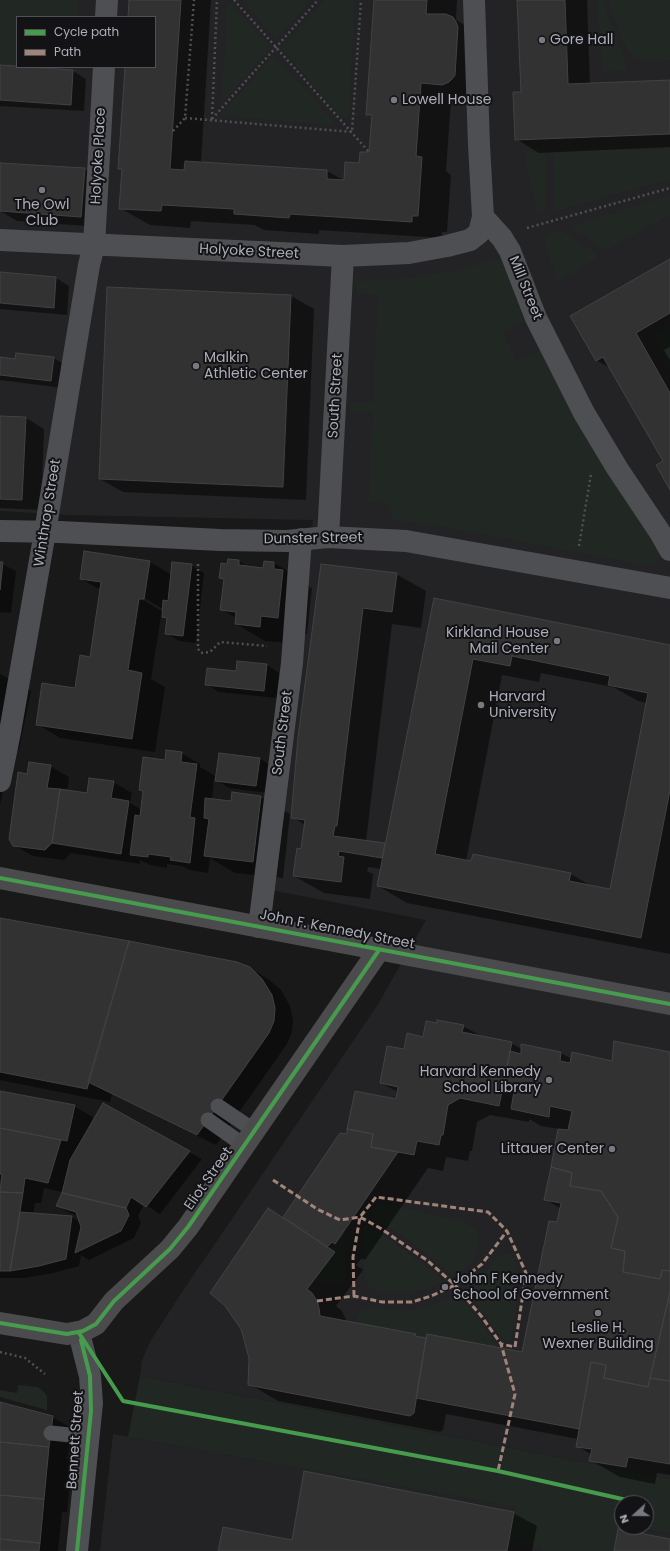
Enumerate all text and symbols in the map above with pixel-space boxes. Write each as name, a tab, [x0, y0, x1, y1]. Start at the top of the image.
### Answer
legend	[16, 16, 156, 68]
text: Cycle path	[54, 23, 119, 40]
place label: Gore Hall	[550, 32, 614, 48]
marker: Gore Hall	[537, 35, 547, 45]
text: Path	[54, 43, 81, 60]
place label: Lowell House	[402, 92, 491, 108]
marker: Lowell House	[389, 95, 399, 105]
street label: Holyoke Place	[88, 107, 110, 205]
marker: The Owl Club	[37, 185, 47, 195]
place label: The Owl Club	[15, 197, 69, 230]
street label: Holyoke Street	[199, 241, 299, 263]
street label: Mill Street	[505, 254, 545, 322]
place label: Malkin Athletic Center	[204, 350, 308, 382]
street label: South Street	[325, 353, 347, 439]
marker: Malkin Athletic Center	[191, 361, 201, 371]
street label: Winthrop Street	[31, 458, 65, 568]
street label: Dunster Street	[263, 530, 363, 548]
place label: Kirkland House Mail Center	[446, 625, 549, 658]
marker: Kirkland House Mail Center	[552, 636, 562, 646]
place label: Harvard University	[489, 689, 556, 722]
street label: South Street	[269, 690, 297, 776]
marker: Harvard University	[476, 700, 486, 710]
street label: John F. Kennedy Street	[258, 907, 416, 953]
place label: Harvard Kennedy School Library	[420, 1064, 541, 1096]
marker: Harvard Kennedy School Library	[544, 1075, 554, 1085]
place label: Littauer Center	[501, 1141, 604, 1157]
street label: Eliot Street	[181, 1144, 237, 1214]
marker: Littauer Center	[607, 1144, 617, 1154]
place label: John F Kennedy School of Government	[453, 1271, 609, 1304]
marker: John F Kennedy School of Government	[440, 1282, 450, 1292]
marker: Leslie H. Wexner Building	[593, 1308, 603, 1318]
place label: Leslie H. Wexner Building	[542, 1320, 654, 1352]
street label: Bennett Street	[64, 1390, 88, 1490]
north arrow	[614, 1495, 654, 1535]
text: N	[615, 1512, 633, 1526]

